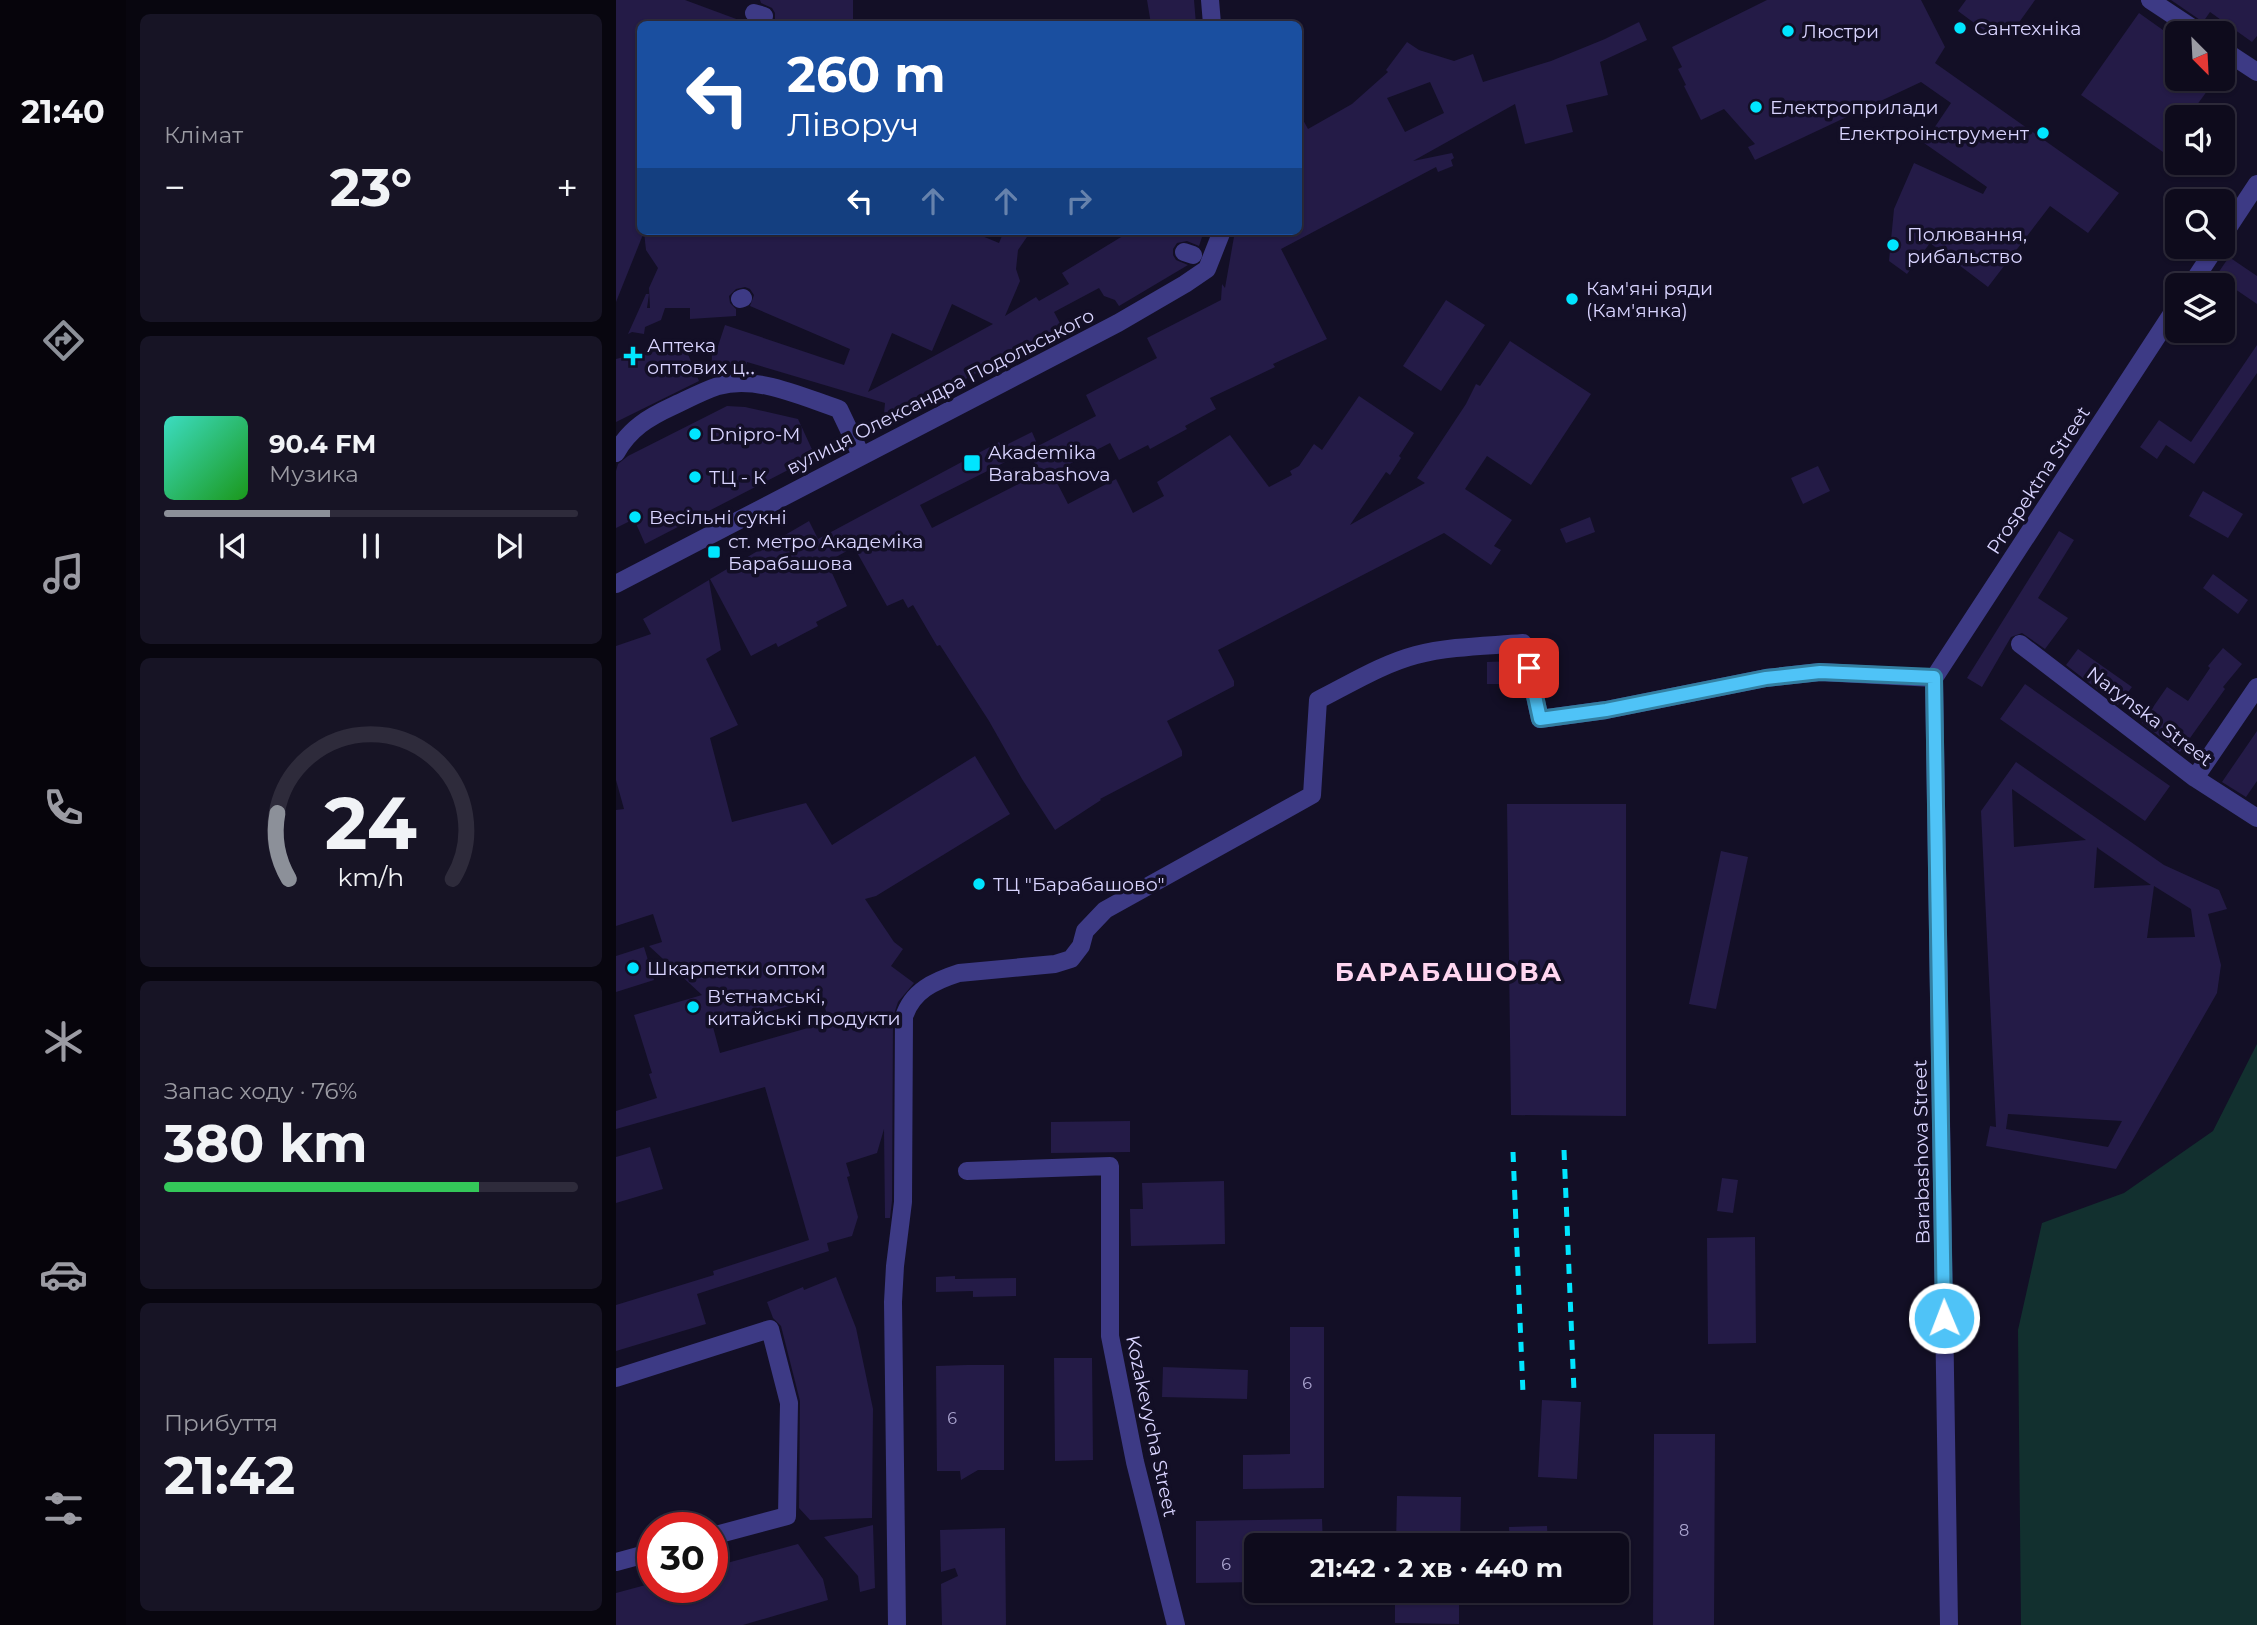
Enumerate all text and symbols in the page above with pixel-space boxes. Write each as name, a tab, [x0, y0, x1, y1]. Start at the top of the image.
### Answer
place label: Сантехніка	[1974, 17, 2081, 40]
place label: Люстри	[1802, 20, 1879, 43]
marker: Сантехніка	[1952, 20, 1968, 36]
north arrow	[2165, 21, 2235, 91]
map controls	[2165, 21, 2235, 343]
marker: Люстри	[1780, 23, 1796, 39]
text: 260 m	[787, 45, 946, 104]
icon: left	[672, 49, 763, 140]
text: 21:40	[21, 92, 105, 131]
place label: Електроприлади	[1770, 96, 1939, 119]
marker: Електроприлади	[1748, 99, 1764, 115]
text: Ліворуч	[787, 105, 919, 144]
button: sound	[2165, 105, 2235, 175]
text: Клімат	[164, 121, 243, 149]
place label: Електроінструмент	[1838, 122, 2029, 145]
marker: Електроінструмент	[2035, 125, 2051, 141]
text: 23°	[330, 156, 412, 219]
text: −	[164, 164, 186, 211]
text: +	[556, 164, 578, 211]
icon: left	[841, 182, 879, 220]
icon: ahead	[914, 182, 952, 220]
icon: ahead	[987, 182, 1025, 220]
icon: right	[1060, 182, 1098, 220]
button: search	[2165, 189, 2235, 259]
place label: Полювання, рибальство	[1907, 223, 2027, 268]
marker: Полювання, рибальство	[1885, 237, 1901, 253]
button: layers	[2165, 273, 2235, 343]
place label: Кам'яні ряди (Кам'янка)	[1586, 277, 1713, 322]
marker: Кам'яні ряди (Кам'янка)	[1564, 291, 1580, 307]
street label: вулиця Олександра Подольського	[783, 304, 1098, 479]
icon: directions	[39, 316, 88, 365]
place label: Аптека оптових ц‥	[647, 334, 755, 379]
marker: Аптека оптових ц‥	[625, 348, 641, 364]
street label: Prospektna Street	[1982, 402, 2095, 559]
place label: Dnipro-M	[709, 423, 800, 446]
marker: Dnipro-M	[687, 426, 703, 442]
text: 90.4 FM	[269, 428, 376, 460]
place label: Akademіka Barabashova	[988, 441, 1111, 486]
marker: Akademіka Barabashova	[962, 453, 982, 473]
text: Музика	[269, 460, 359, 488]
place label: ТЦ - К	[709, 466, 766, 489]
marker: ТЦ - К	[687, 469, 703, 485]
place label: Весільні сукні	[649, 506, 787, 529]
marker: Весільні сукні	[627, 509, 643, 525]
icon: previous	[214, 527, 252, 565]
icon: pause	[352, 527, 390, 565]
icon: next	[490, 527, 528, 565]
place label: ст. метро Академіка Барабашова	[728, 530, 923, 575]
marker: ст. метро Академіка Барабашова	[706, 544, 722, 560]
icon: music	[39, 549, 88, 598]
pin	[1499, 638, 1559, 698]
icon: arrive	[1510, 649, 1548, 687]
street label: Narynska Street	[2082, 662, 2217, 771]
text: 24	[325, 779, 417, 867]
icon: phone	[39, 783, 88, 832]
text: km/h	[338, 861, 404, 891]
place label: ТЦ "Барабашово"	[993, 873, 1165, 896]
marker: ТЦ "Барабашово"	[971, 876, 987, 892]
district label: БАРАБАШОВА	[1335, 956, 1563, 988]
place label: Шкарпетки оптом	[647, 957, 825, 980]
marker: Шкарпетки оптом	[625, 960, 641, 976]
place label: В'єтнамські, китайські продукти	[707, 985, 901, 1030]
marker: В'єтнамські, китайські продукти	[685, 999, 701, 1015]
icon: climate	[39, 1017, 88, 1066]
street label: Barabashova Street	[1908, 1059, 1935, 1245]
text: Запас ходу · 76%	[164, 1077, 357, 1105]
text: 380 km	[164, 1112, 368, 1175]
icon: car	[39, 1250, 88, 1299]
position arrow	[1907, 1281, 1981, 1355]
street label: Kozakevycha Street	[1121, 1333, 1182, 1519]
house number: 6	[1302, 1374, 1312, 1393]
text: Прибуття	[164, 1409, 278, 1437]
house number: 6	[947, 1409, 957, 1428]
text: 21:42	[164, 1444, 295, 1507]
icon: filters	[39, 1484, 88, 1533]
speed limit sign: 30	[637, 1512, 728, 1603]
house number: 8	[1679, 1521, 1689, 1540]
text: 21:42 · 2 хв · 440 m	[1310, 1552, 1563, 1584]
house number: 6	[1221, 1555, 1231, 1574]

